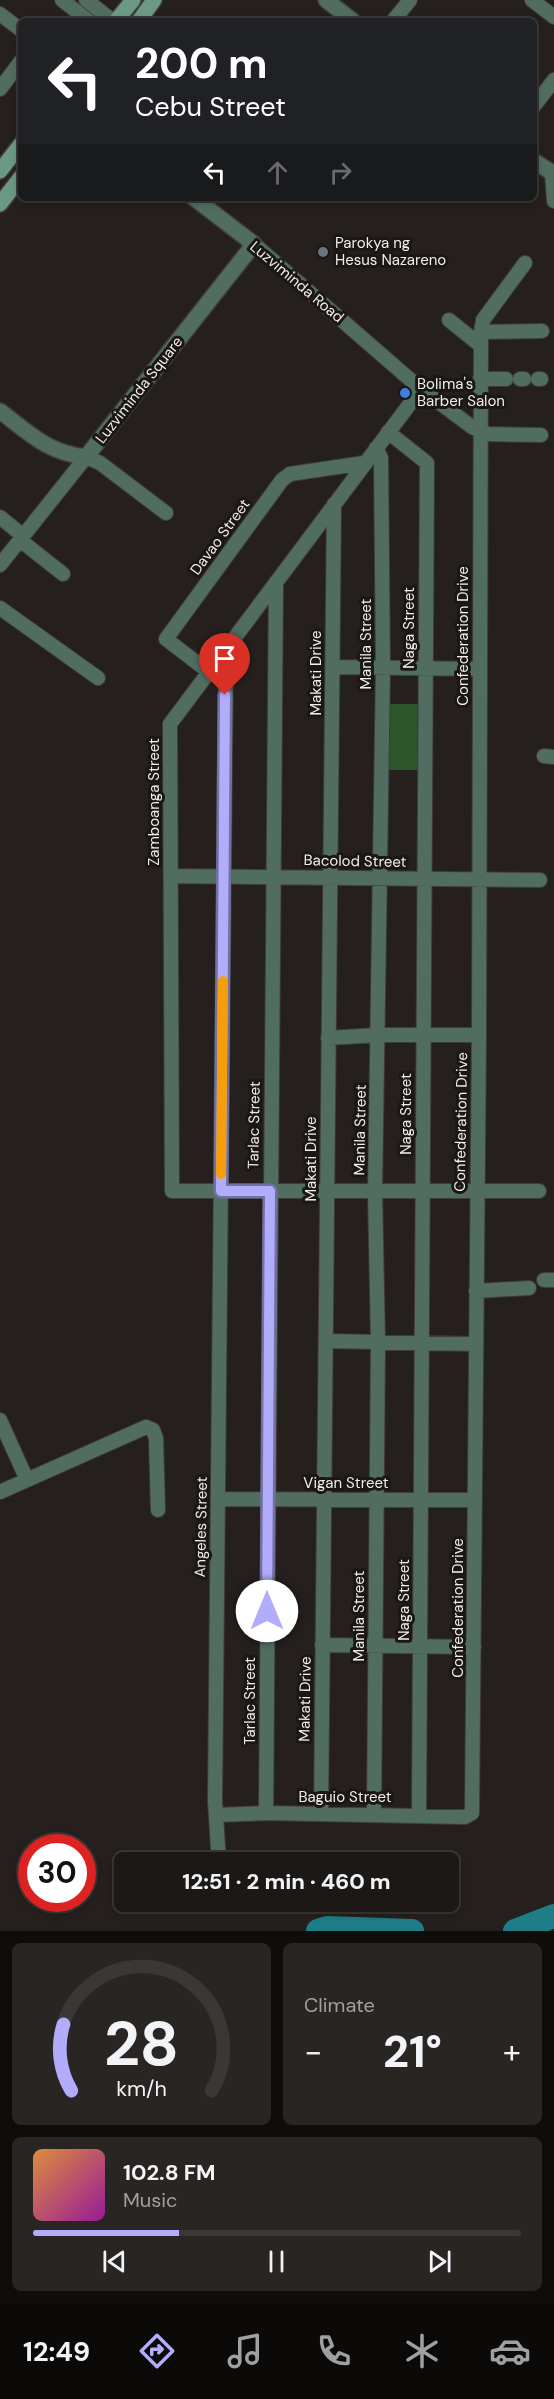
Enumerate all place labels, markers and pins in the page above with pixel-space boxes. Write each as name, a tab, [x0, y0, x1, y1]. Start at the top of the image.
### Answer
place label: Parokya ng Hesus Nazareno	[335, 233, 446, 270]
marker: Parokya ng Hesus Nazareno	[316, 245, 330, 259]
place label: Bolima's Barber Salon	[417, 374, 505, 411]
marker: Bolima's Barber Salon	[398, 386, 412, 400]
pin	[199, 633, 250, 695]

